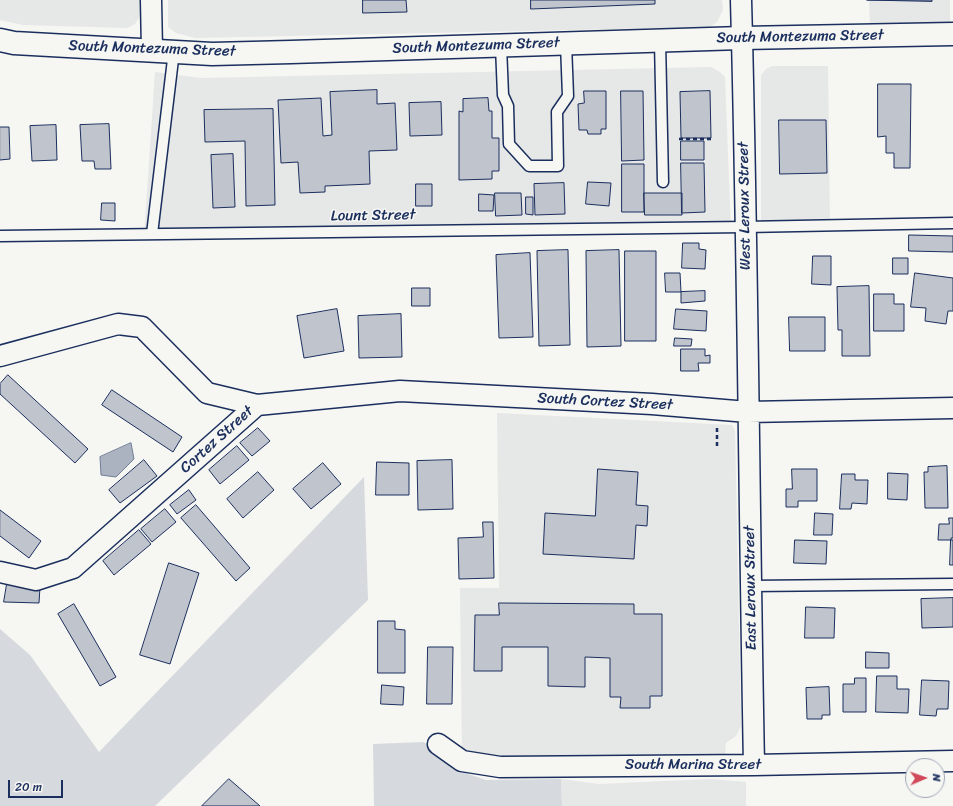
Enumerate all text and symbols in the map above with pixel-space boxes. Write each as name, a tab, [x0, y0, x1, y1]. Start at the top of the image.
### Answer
street label: South Montezuma Street	[716, 27, 884, 47]
street label: South Montezuma Street	[392, 34, 560, 58]
street label: South Montezuma Street	[68, 37, 236, 61]
street label: West Leroux Street	[735, 142, 755, 270]
street label: Lount Street	[330, 206, 416, 226]
street label: South Cortez Street	[537, 389, 673, 415]
street label: Cortez Street	[177, 403, 257, 477]
street label: East Leroux Street	[741, 525, 761, 651]
street label: South Marina Street	[625, 756, 761, 774]
north arrow	[905, 758, 945, 798]
scale bar	[10, 772, 65, 798]
text: N	[927, 773, 946, 782]
text: 20 m	[15, 776, 42, 798]

